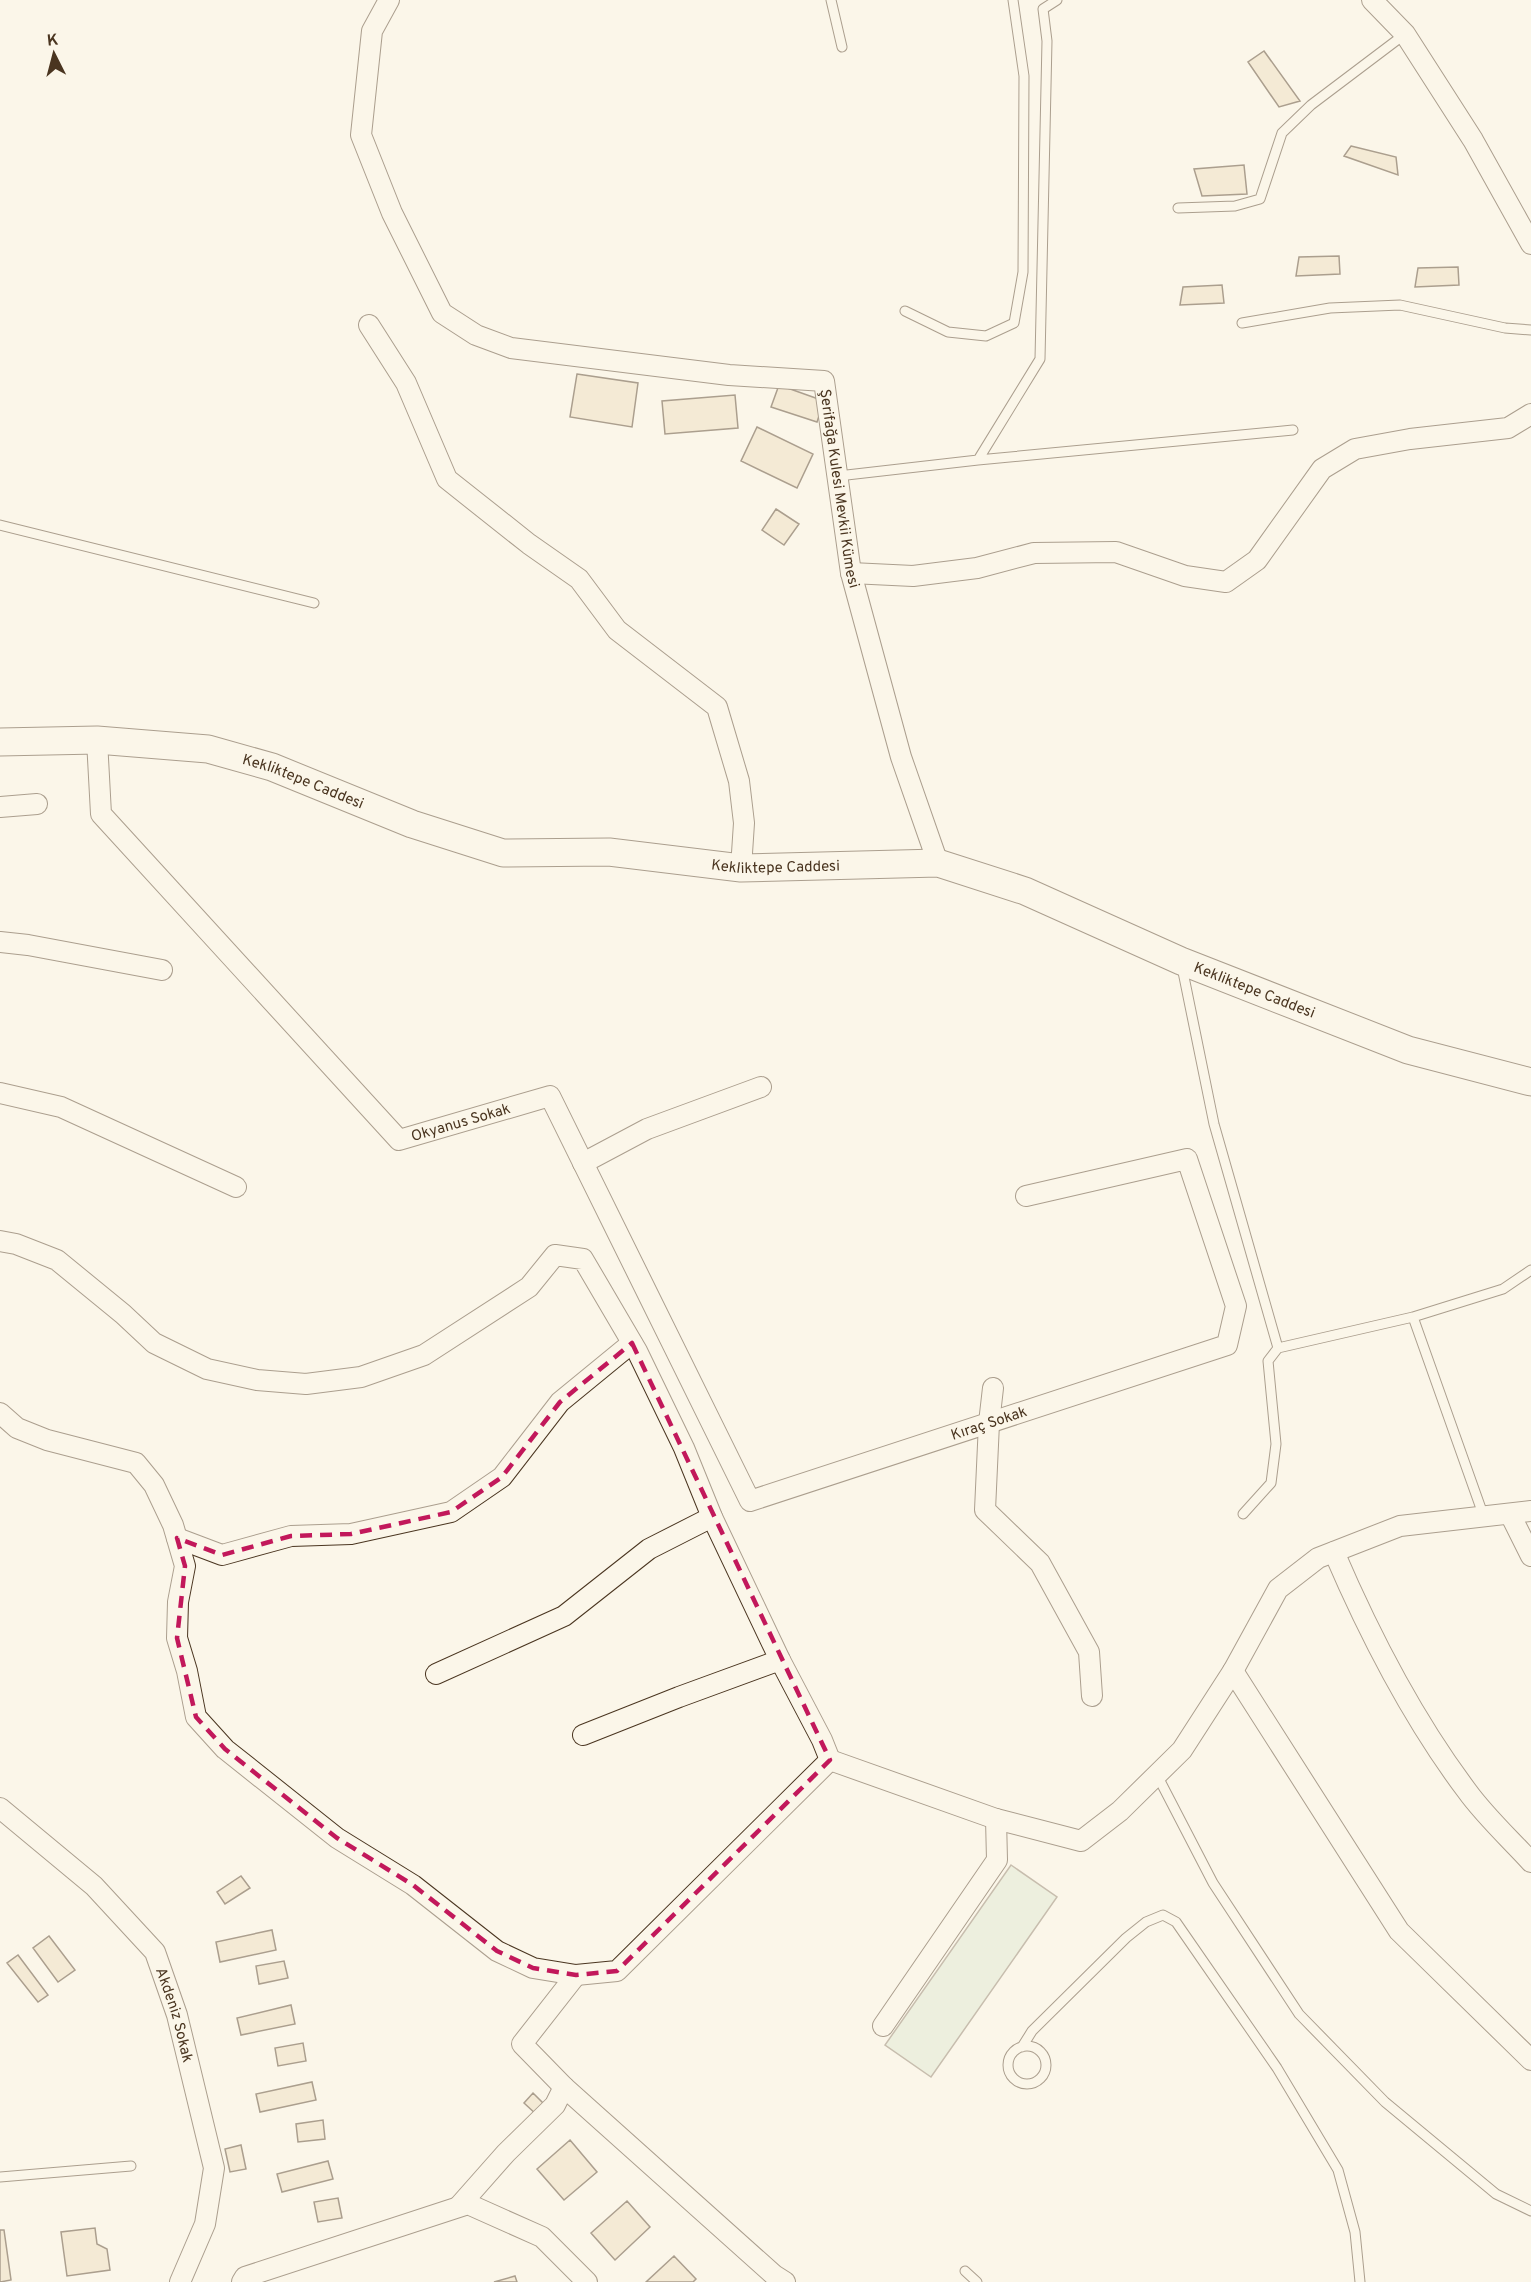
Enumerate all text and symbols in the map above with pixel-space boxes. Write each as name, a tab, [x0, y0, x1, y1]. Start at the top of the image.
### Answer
north arrow	[24, 24, 84, 84]
text: K	[46, 31, 59, 52]
street label: Şerifağa Kulesi Mevkii Kümesi	[814, 388, 863, 591]
street label: Kekliktepe Caddesi	[240, 751, 366, 814]
street label: Kekliktepe Caddesi	[710, 856, 840, 879]
street label: Kekliktepe Caddesi	[1191, 959, 1317, 1024]
street label: Okyanus Sokak	[409, 1100, 513, 1147]
street label: Kıraç Sokak	[949, 1403, 1030, 1446]
street label: Akdeniz Sokak	[150, 1965, 196, 2065]

